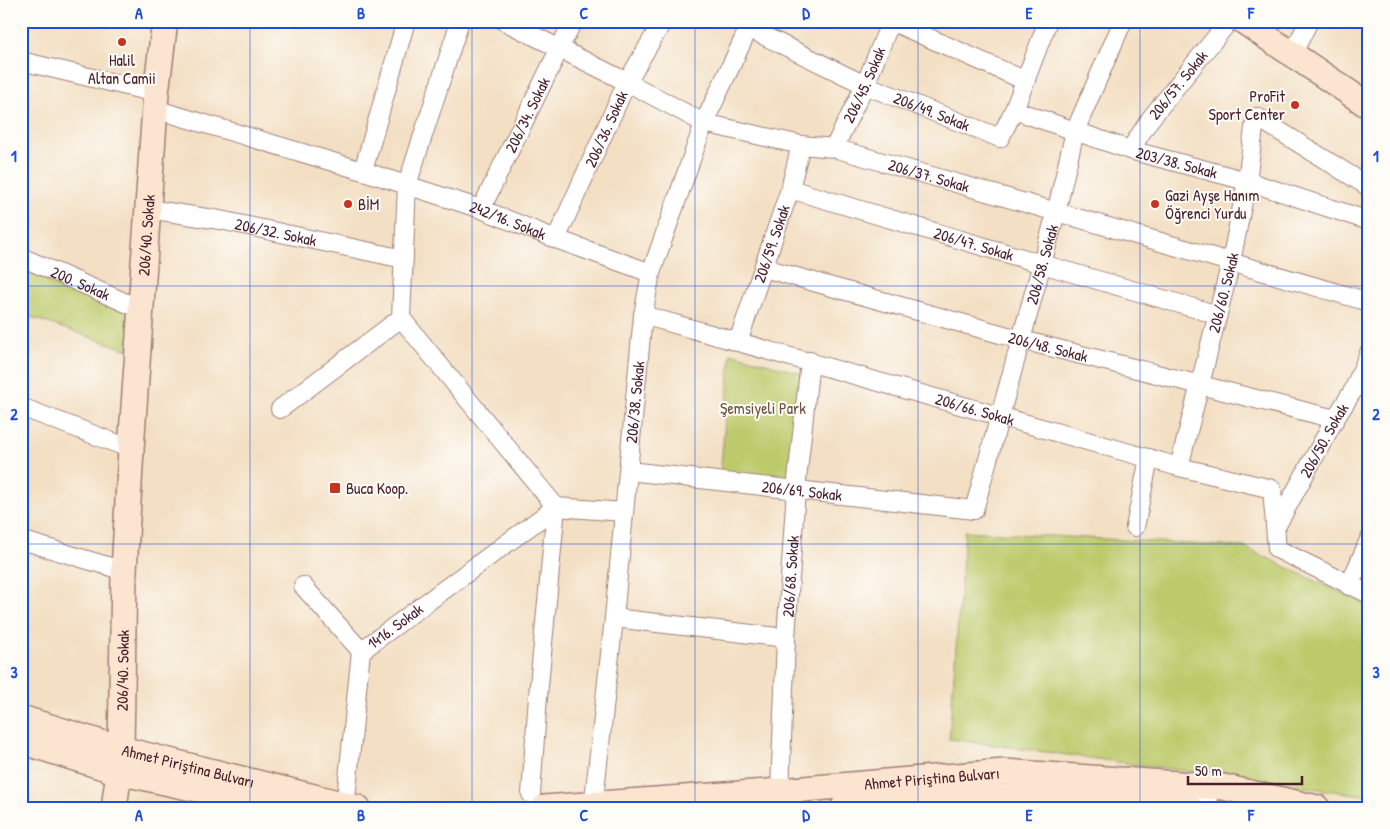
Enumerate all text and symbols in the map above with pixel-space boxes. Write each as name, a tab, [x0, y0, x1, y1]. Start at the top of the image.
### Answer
text: A	[135, 2, 143, 24]
text: B	[357, 2, 365, 24]
text: C	[580, 2, 589, 24]
text: D	[802, 2, 810, 24]
text: E	[1025, 2, 1033, 24]
text: F	[1247, 2, 1255, 24]
marker: Halil Altan Camii	[116, 36, 128, 48]
street label: 206/45. Sokak	[837, 43, 891, 126]
street label: 206/57. Sokak	[1143, 45, 1213, 124]
place label: Halil Altan Camii	[88, 49, 156, 89]
street label: 206/34. Sokak	[499, 73, 555, 156]
place label: ProFit Sport Center	[1209, 85, 1285, 125]
street label: 206/49. Sokak	[891, 86, 974, 136]
street label: 206/36. Sokak	[579, 87, 633, 171]
marker: ProFit Sport Center	[1289, 99, 1301, 111]
street label: 203/38. Sokak	[1134, 141, 1220, 184]
text: 1	[11, 145, 17, 167]
text: 1	[1373, 145, 1379, 167]
street label: 206/37. Sokak	[886, 153, 972, 198]
place label: Gazi Ayşe Hanım Öğrenci Yurdu	[1165, 184, 1259, 224]
street label: 206/40. Sokak	[132, 193, 160, 277]
place label: BİM	[358, 193, 379, 215]
street label: 242/16. Sokak	[467, 195, 550, 245]
marker: BİM	[342, 198, 354, 210]
marker: Gazi Ayşe Hanım Öğrenci Yurdu	[1149, 198, 1161, 210]
street label: 206/59. Sokak	[748, 201, 795, 285]
street label: 206/32. Sokak	[233, 212, 319, 251]
street label: 206/47. Sokak	[931, 221, 1017, 266]
street label: 206/58. Sokak	[1020, 222, 1063, 307]
street label: 206/60. Sokak	[1203, 250, 1244, 335]
street label: 200. Sokak	[48, 260, 114, 306]
street label: 206/48. Sokak	[1006, 326, 1091, 367]
street label: 206/38. Sokak	[620, 360, 650, 444]
street label: 206/66. Sokak	[933, 387, 1017, 431]
park label: Şemsiyeli Park	[720, 397, 806, 419]
street label: 206/50. Sokak	[1294, 398, 1354, 482]
text: 2	[10, 403, 18, 425]
text: 2	[1372, 403, 1380, 425]
street label: 206/69. Sokak	[761, 475, 844, 506]
place label: Buca Koop.	[346, 477, 408, 499]
marker: Buca Koop.	[328, 481, 342, 495]
street label: 206/68. Sokak	[776, 534, 804, 618]
street label: 1416. Sokak	[362, 598, 428, 654]
street label: 206/40. Sokak	[111, 629, 134, 711]
text: 3	[10, 661, 18, 683]
text: 3	[1372, 661, 1380, 683]
street label: Ahmet Piriştina Bulvarı	[120, 739, 257, 793]
scale bar	[1188, 754, 1301, 786]
text: 50 m	[1195, 760, 1222, 781]
street label: Ahmet Piriştina Bulvarı	[863, 761, 1000, 795]
text: A	[135, 804, 143, 826]
text: B	[357, 804, 365, 826]
text: C	[580, 804, 589, 826]
text: D	[802, 804, 810, 826]
text: E	[1025, 804, 1033, 826]
text: F	[1247, 804, 1255, 826]

